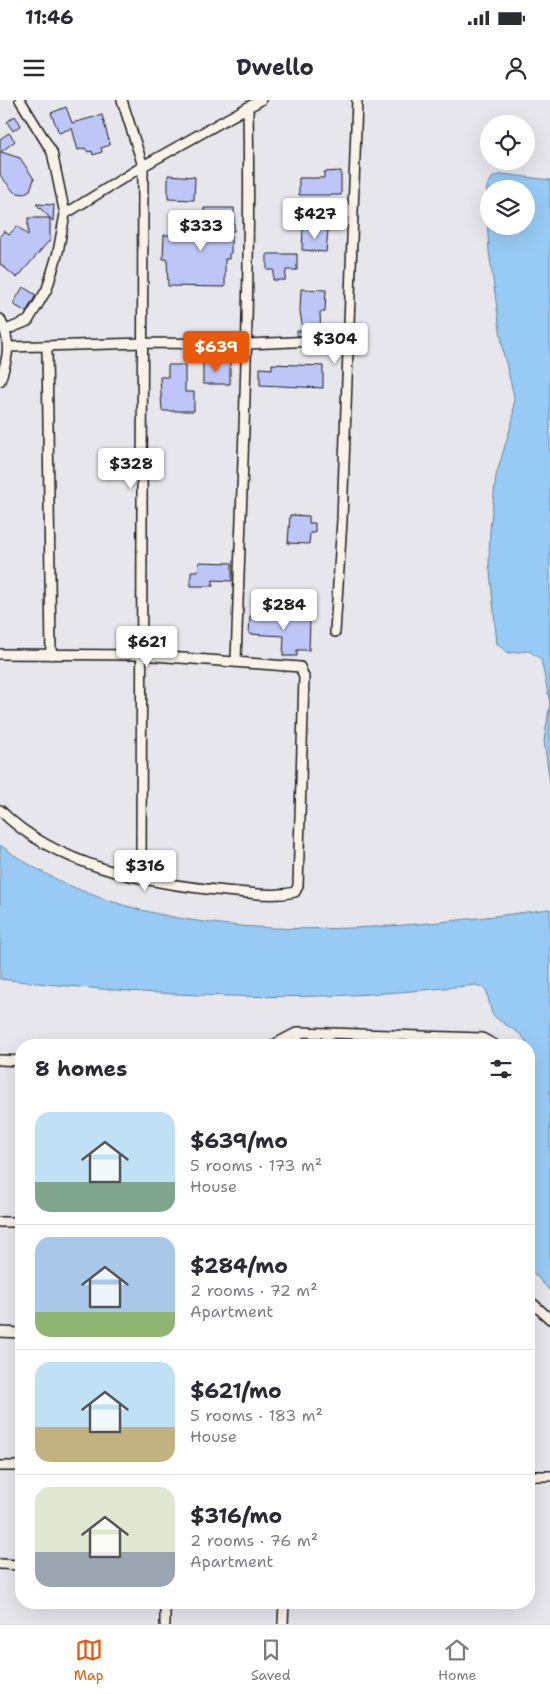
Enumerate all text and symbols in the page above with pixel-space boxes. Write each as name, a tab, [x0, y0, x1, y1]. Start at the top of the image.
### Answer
text: 11:46	[25, 5, 73, 30]
text: Dwello	[236, 53, 314, 82]
icon: menu	[20, 54, 48, 82]
icon: person	[502, 54, 530, 82]
map controls	[480, 115, 535, 235]
button: locate	[480, 115, 535, 170]
button: layers	[480, 180, 535, 235]
pin: $427	[285, 198, 345, 240]
text: $427	[294, 203, 336, 224]
pin: $333	[171, 210, 231, 252]
text: $333	[179, 215, 223, 236]
pin: $304	[305, 322, 365, 365]
text: $304	[313, 328, 357, 349]
pin: $639	[186, 330, 246, 373]
text: $639	[194, 336, 238, 357]
pin: $328	[101, 448, 161, 490]
text: $328	[109, 453, 153, 474]
pin: $284	[254, 588, 314, 631]
text: $284	[262, 594, 306, 615]
pin: $621	[117, 626, 177, 668]
text: $621	[127, 631, 167, 652]
pin: $316	[115, 850, 175, 892]
text: $316	[125, 855, 165, 876]
text: 8 homes	[35, 1055, 127, 1083]
icon: filters	[487, 1055, 515, 1083]
text: $639/mo	[190, 1127, 288, 1155]
icon: home	[75, 1132, 135, 1192]
text: 5 rooms · 173 m²	[190, 1155, 322, 1176]
text: House	[190, 1176, 237, 1197]
text: $284/mo	[190, 1252, 288, 1280]
icon: home	[75, 1257, 135, 1317]
text: 2 rooms · 72 m²	[190, 1280, 318, 1301]
text: Apartment	[190, 1301, 273, 1322]
text: $621/mo	[190, 1377, 282, 1405]
icon: home	[75, 1382, 135, 1442]
text: 5 rooms · 183 m²	[190, 1405, 323, 1426]
text: House	[190, 1426, 237, 1447]
text: $316/mo	[190, 1502, 282, 1530]
icon: home	[75, 1507, 135, 1567]
text: 2 rooms · 76 m²	[190, 1530, 318, 1551]
text: Apartment	[190, 1551, 273, 1572]
tab: Map	[74, 1636, 104, 1684]
tab: Saved	[251, 1636, 291, 1684]
tab: Home	[438, 1636, 476, 1684]

